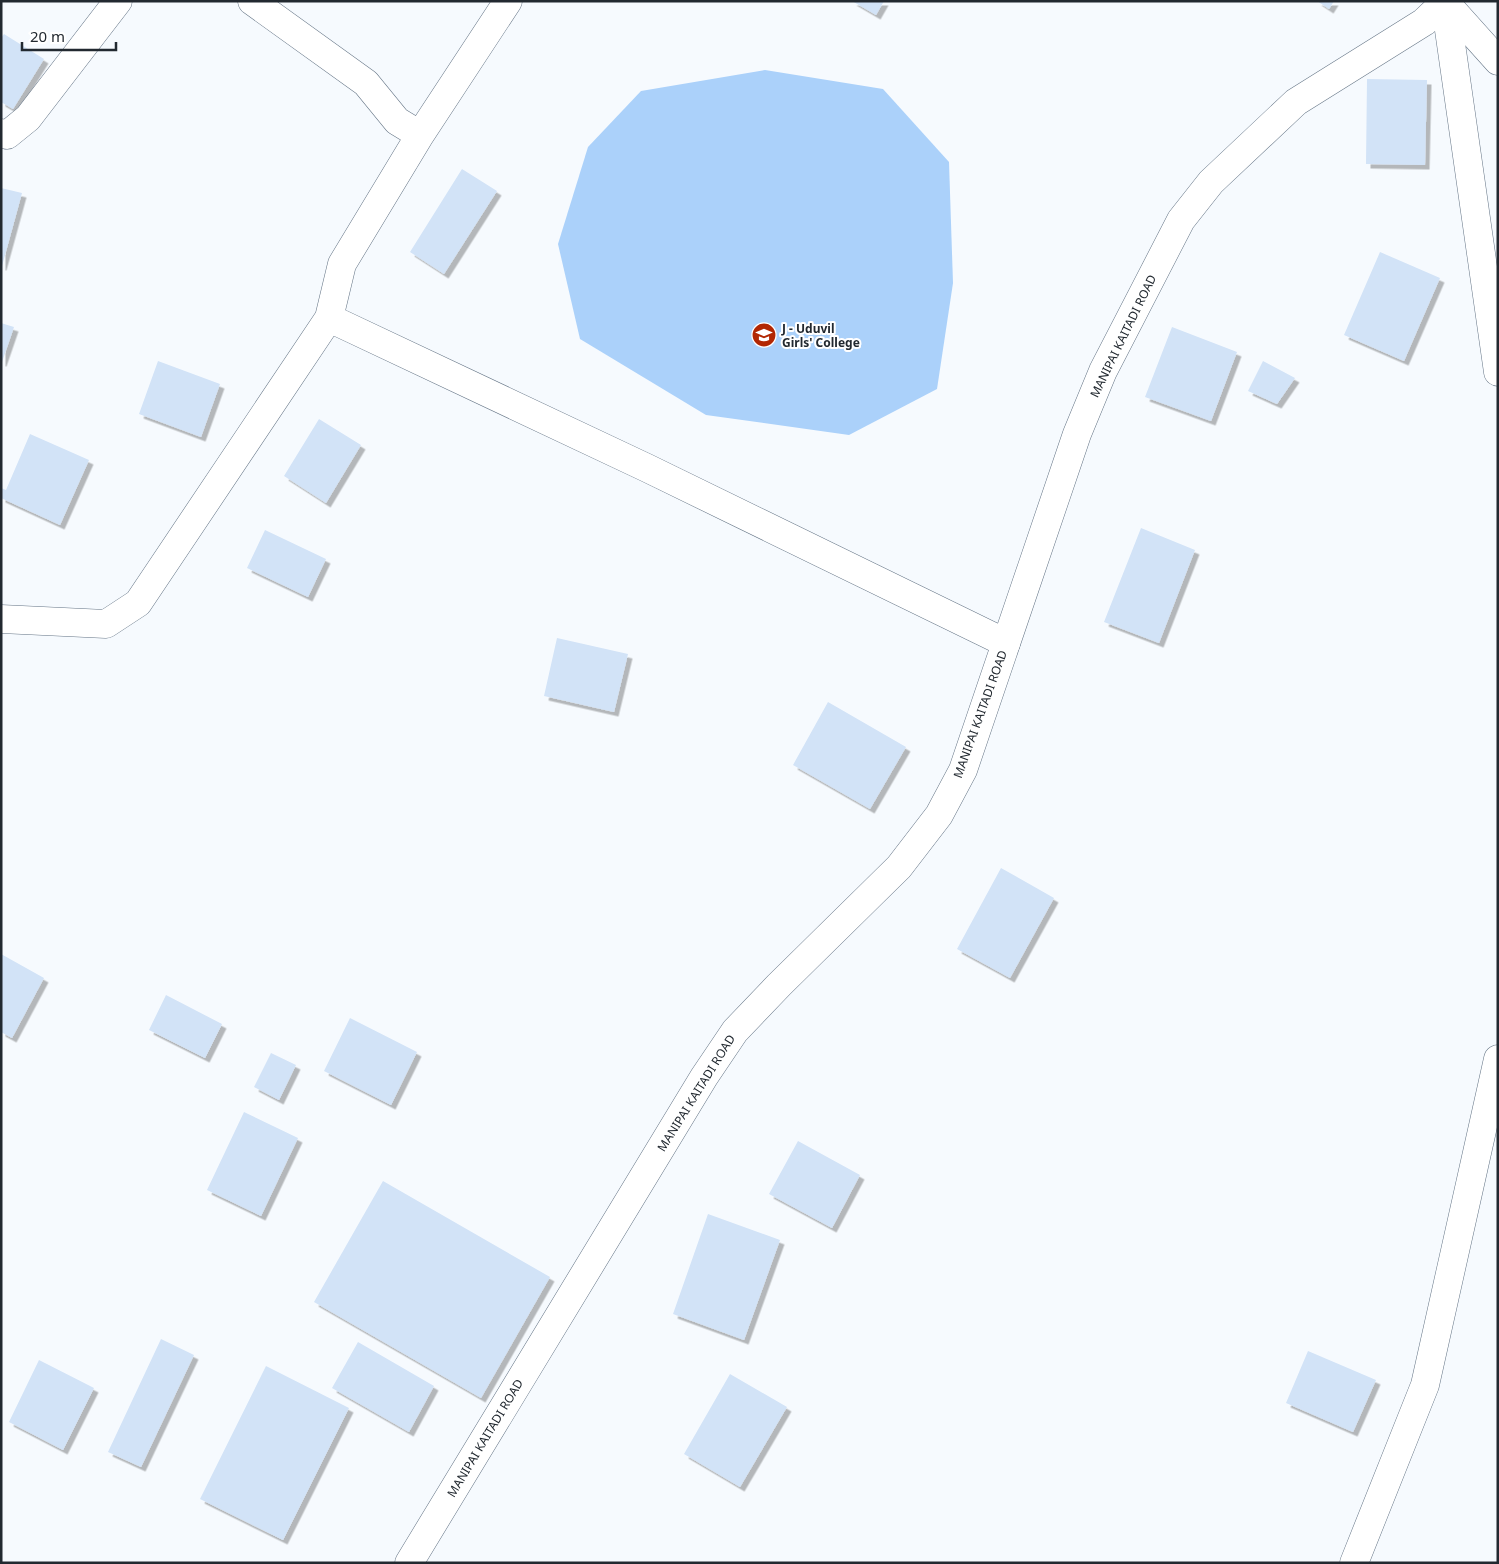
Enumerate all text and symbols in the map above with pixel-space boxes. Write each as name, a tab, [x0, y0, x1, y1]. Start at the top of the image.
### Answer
scale bar	[22, 20, 116, 52]
text: 20 m	[30, 26, 65, 46]
street label: MANIPAI KAITADI ROAD	[1086, 271, 1160, 400]
place label: J - Uduvil Girls' College	[781, 320, 860, 351]
school or university icon: J - Uduvil Girls' College	[751, 322, 777, 348]
street label: MANIPAI KAITADI ROAD	[949, 647, 1011, 780]
street label: MANIPAI KAITADI ROAD	[653, 1031, 739, 1155]
street label: MANIPAI KAITADI ROAD	[443, 1376, 527, 1500]

